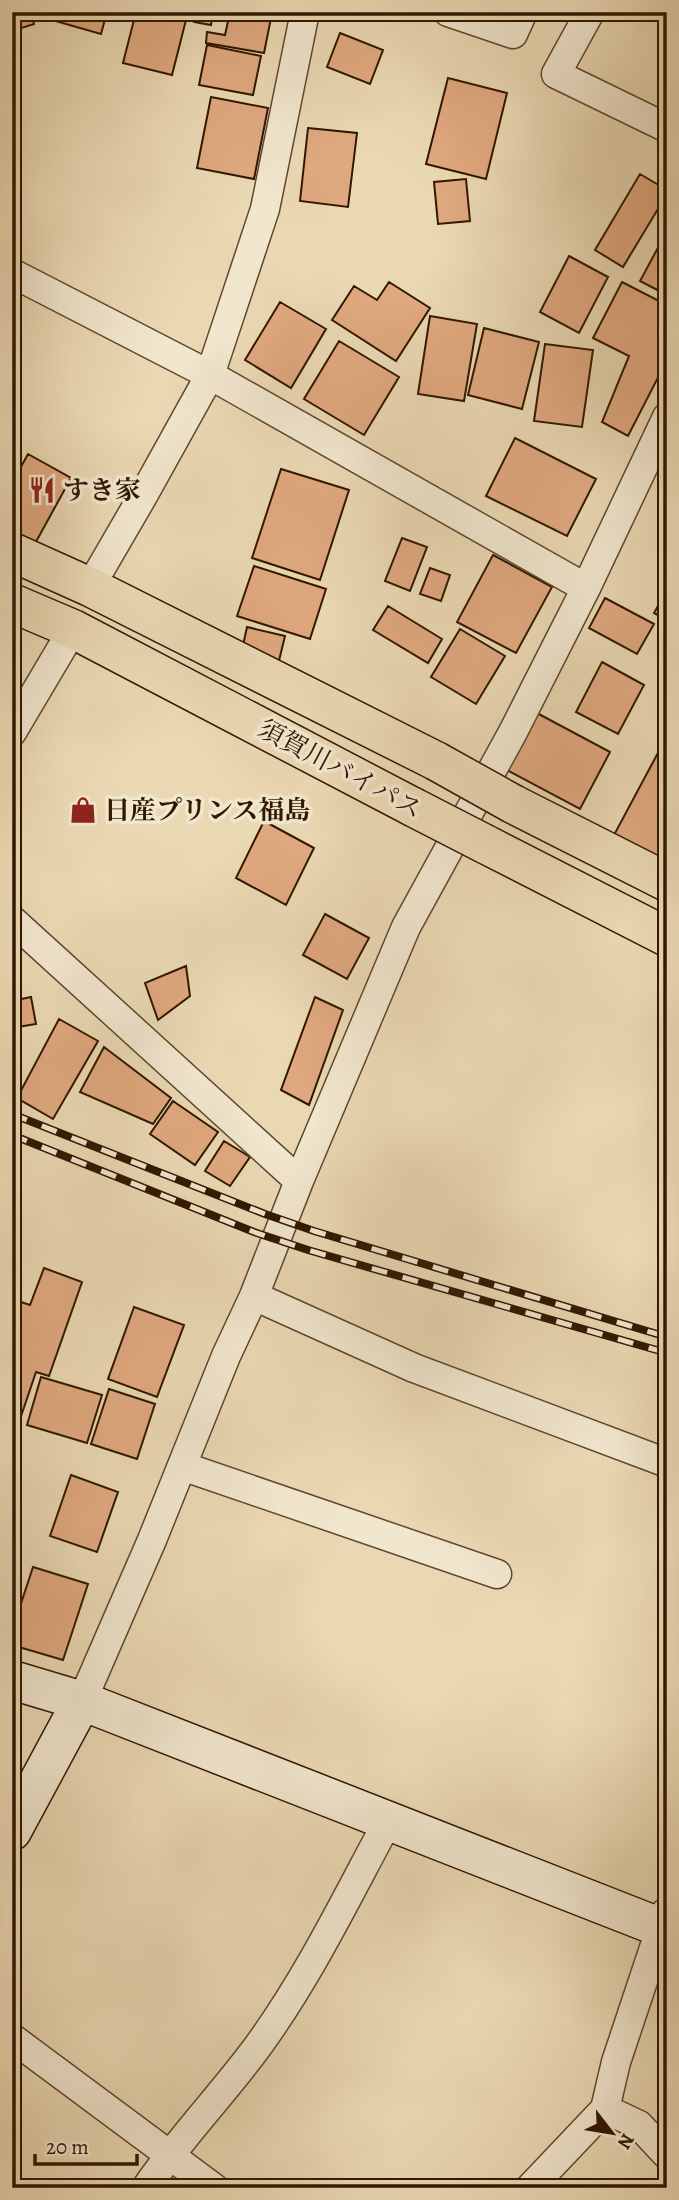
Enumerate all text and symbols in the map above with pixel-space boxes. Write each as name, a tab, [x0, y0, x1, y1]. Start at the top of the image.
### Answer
place label: すき家	[63, 473, 141, 508]
restaurant icon: すき家	[27, 475, 57, 505]
street label: 須賀川バイパス	[252, 711, 428, 827]
place label: 日産プリンス福島	[104, 793, 310, 828]
shop icon: 日産プリンス福島	[68, 795, 98, 825]
north arrow	[578, 2098, 648, 2168]
scale bar	[35, 2123, 136, 2167]
text: N	[611, 2129, 640, 2154]
text: 20 m	[46, 2133, 89, 2161]

